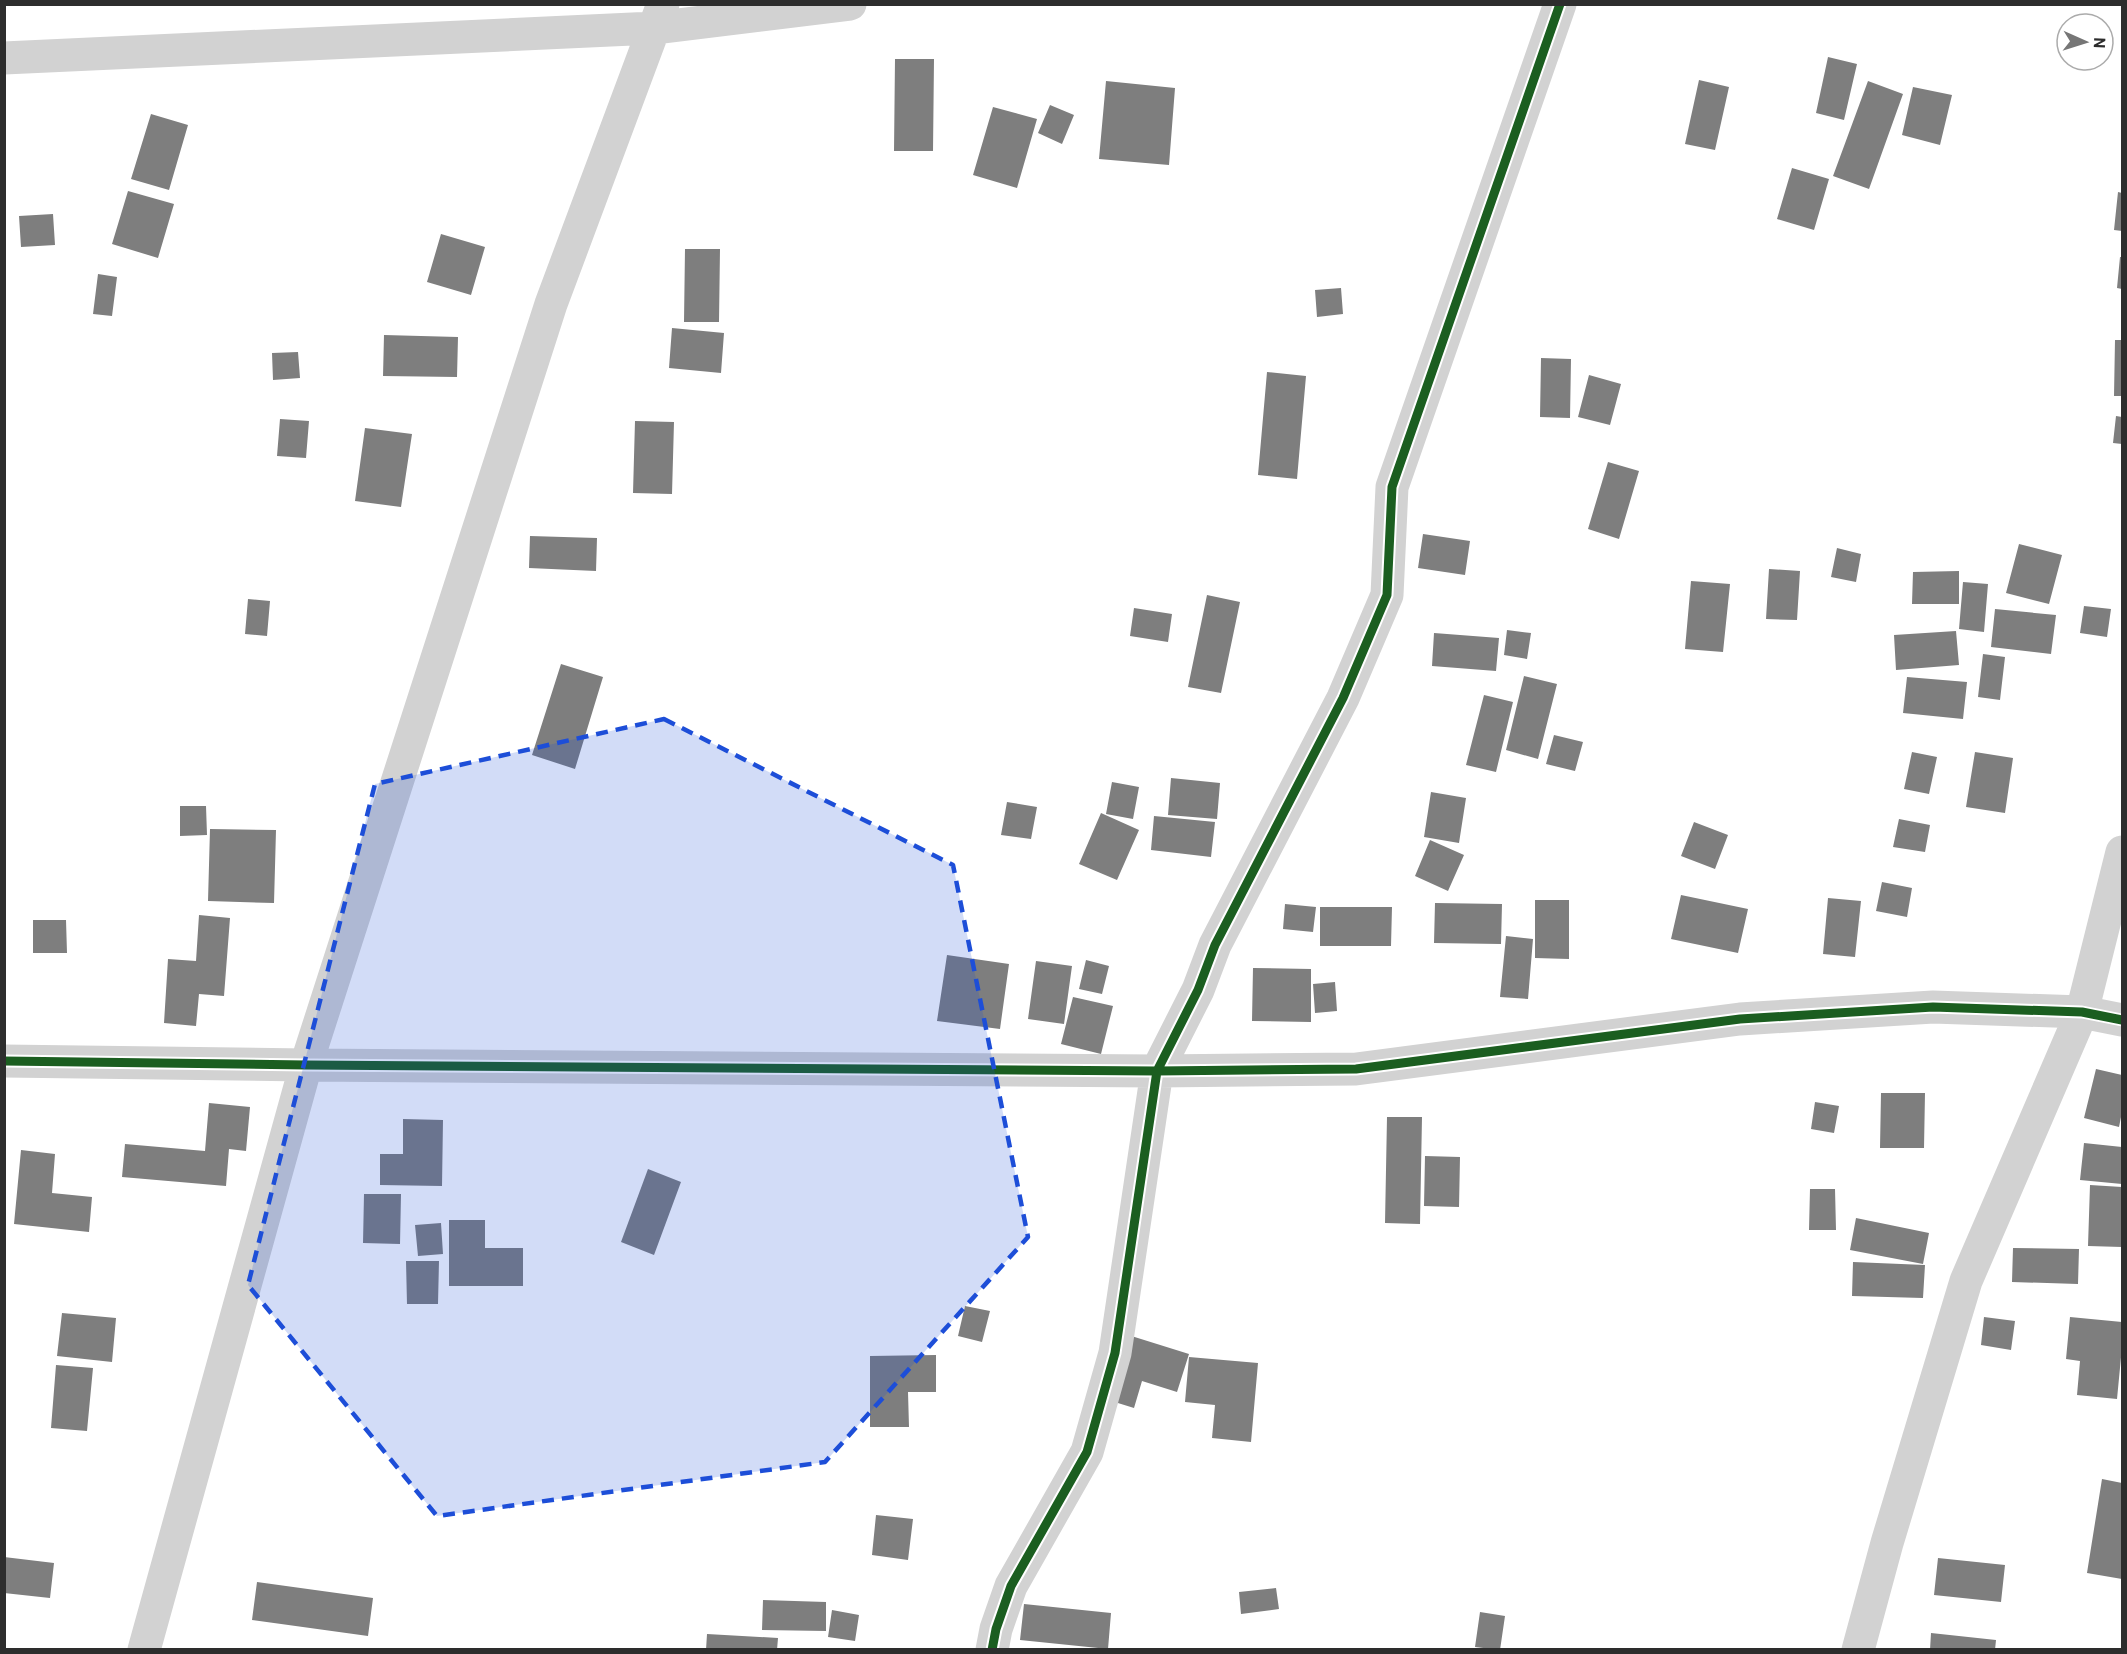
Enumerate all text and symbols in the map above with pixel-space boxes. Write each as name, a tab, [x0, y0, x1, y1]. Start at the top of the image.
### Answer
north arrow	[2055, 12, 2115, 72]
text: N	[2091, 37, 2110, 49]

